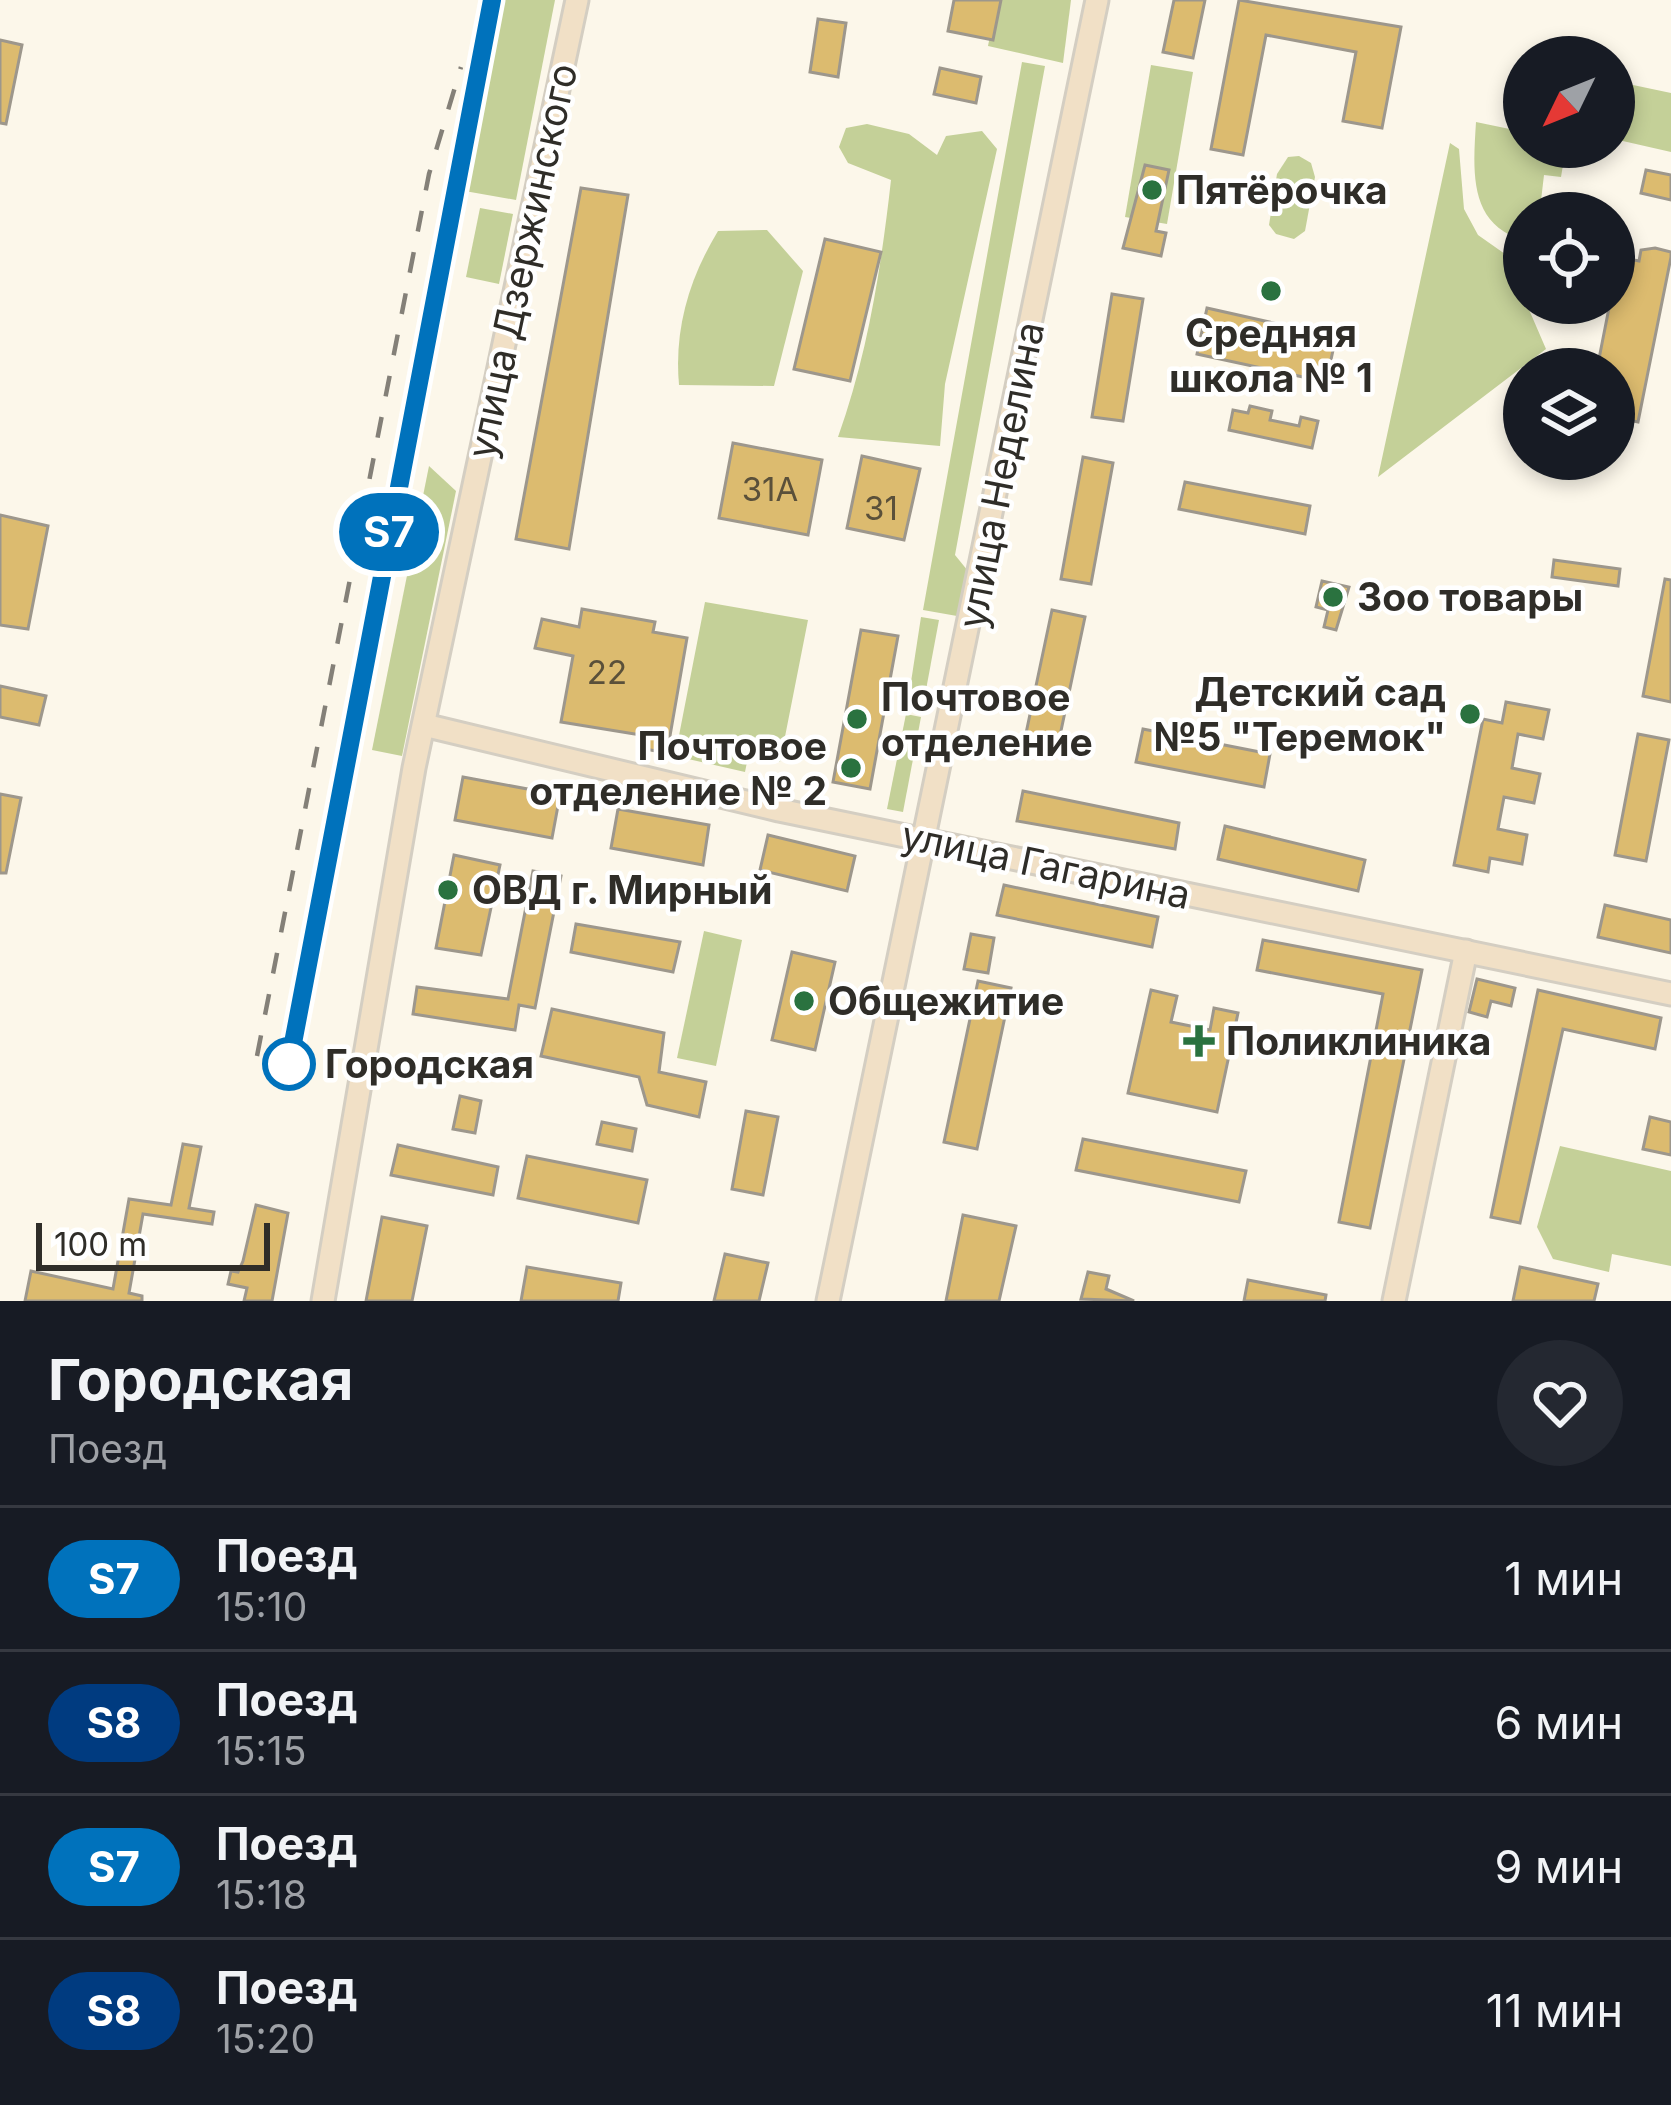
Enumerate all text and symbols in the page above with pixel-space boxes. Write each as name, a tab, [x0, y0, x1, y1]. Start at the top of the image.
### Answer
north arrow	[1503, 36, 1635, 168]
map controls	[1503, 36, 1635, 480]
street label: улица Дзержинского	[457, 59, 586, 462]
place label: Пятёрочка	[1176, 166, 1388, 213]
marker: Пятёрочка	[1139, 177, 1165, 203]
button: locate	[1503, 192, 1635, 324]
marker: Средняя школа № 1	[1258, 278, 1284, 304]
place label: Средняя школа № 1	[1169, 309, 1373, 401]
street label: улица Неделина	[948, 318, 1053, 632]
button: layers	[1503, 348, 1635, 480]
house number: 31А	[742, 469, 798, 509]
house number: 31	[864, 488, 898, 528]
line badge: S7	[335, 493, 443, 571]
text: S7	[363, 506, 415, 557]
place label: Зоо товары	[1357, 573, 1583, 620]
marker: Зоо товары	[1320, 584, 1346, 610]
house number: 22	[587, 652, 627, 692]
place label: Детский сад №5 "Теремок"	[1153, 668, 1446, 760]
place label: Почтовое отделение	[881, 673, 1093, 765]
marker: Детский сад №5 "Теремок"	[1457, 701, 1483, 727]
marker: Почтовое отделение	[844, 706, 870, 732]
place label: Почтовое отделение № 2	[529, 722, 827, 814]
marker: Почтовое отделение № 2	[838, 755, 864, 781]
street label: улица Гагарина	[897, 811, 1195, 918]
place label: ОВД г. Мирный	[472, 866, 772, 913]
marker: ОВД г. Мирный	[435, 877, 461, 903]
place label: Общежитие	[828, 977, 1064, 1024]
marker: Общежитие	[791, 988, 817, 1014]
place label: Поликлиника	[1226, 1017, 1491, 1064]
marker: Поликлиника	[1183, 1025, 1215, 1057]
marker: Городская	[264, 1039, 314, 1089]
place label: Городская	[325, 1040, 534, 1087]
scale bar	[36, 1217, 270, 1270]
text: 100 m	[54, 1224, 147, 1264]
button: heart	[1497, 1340, 1623, 1466]
text: Городская	[48, 1345, 353, 1414]
text: Поезд	[48, 1425, 167, 1472]
text: Поезд	[216, 1528, 357, 1583]
text: 1 мин	[1504, 1551, 1623, 1606]
text: S7	[88, 1553, 140, 1604]
text: 15:10	[216, 1583, 307, 1630]
text: Поезд	[216, 1672, 357, 1727]
text: 6 мин	[1495, 1695, 1623, 1750]
text: S8	[87, 1697, 141, 1748]
text: 15:15	[216, 1727, 306, 1774]
text: Поезд	[216, 1816, 357, 1871]
text: 9 мин	[1495, 1839, 1623, 1894]
text: S7	[88, 1841, 140, 1892]
text: 15:18	[216, 1871, 307, 1918]
text: Поезд	[216, 1960, 357, 2015]
text: 11 мин	[1486, 1983, 1623, 2038]
text: S8	[87, 1985, 141, 2036]
text: 15:20	[216, 2015, 315, 2062]

